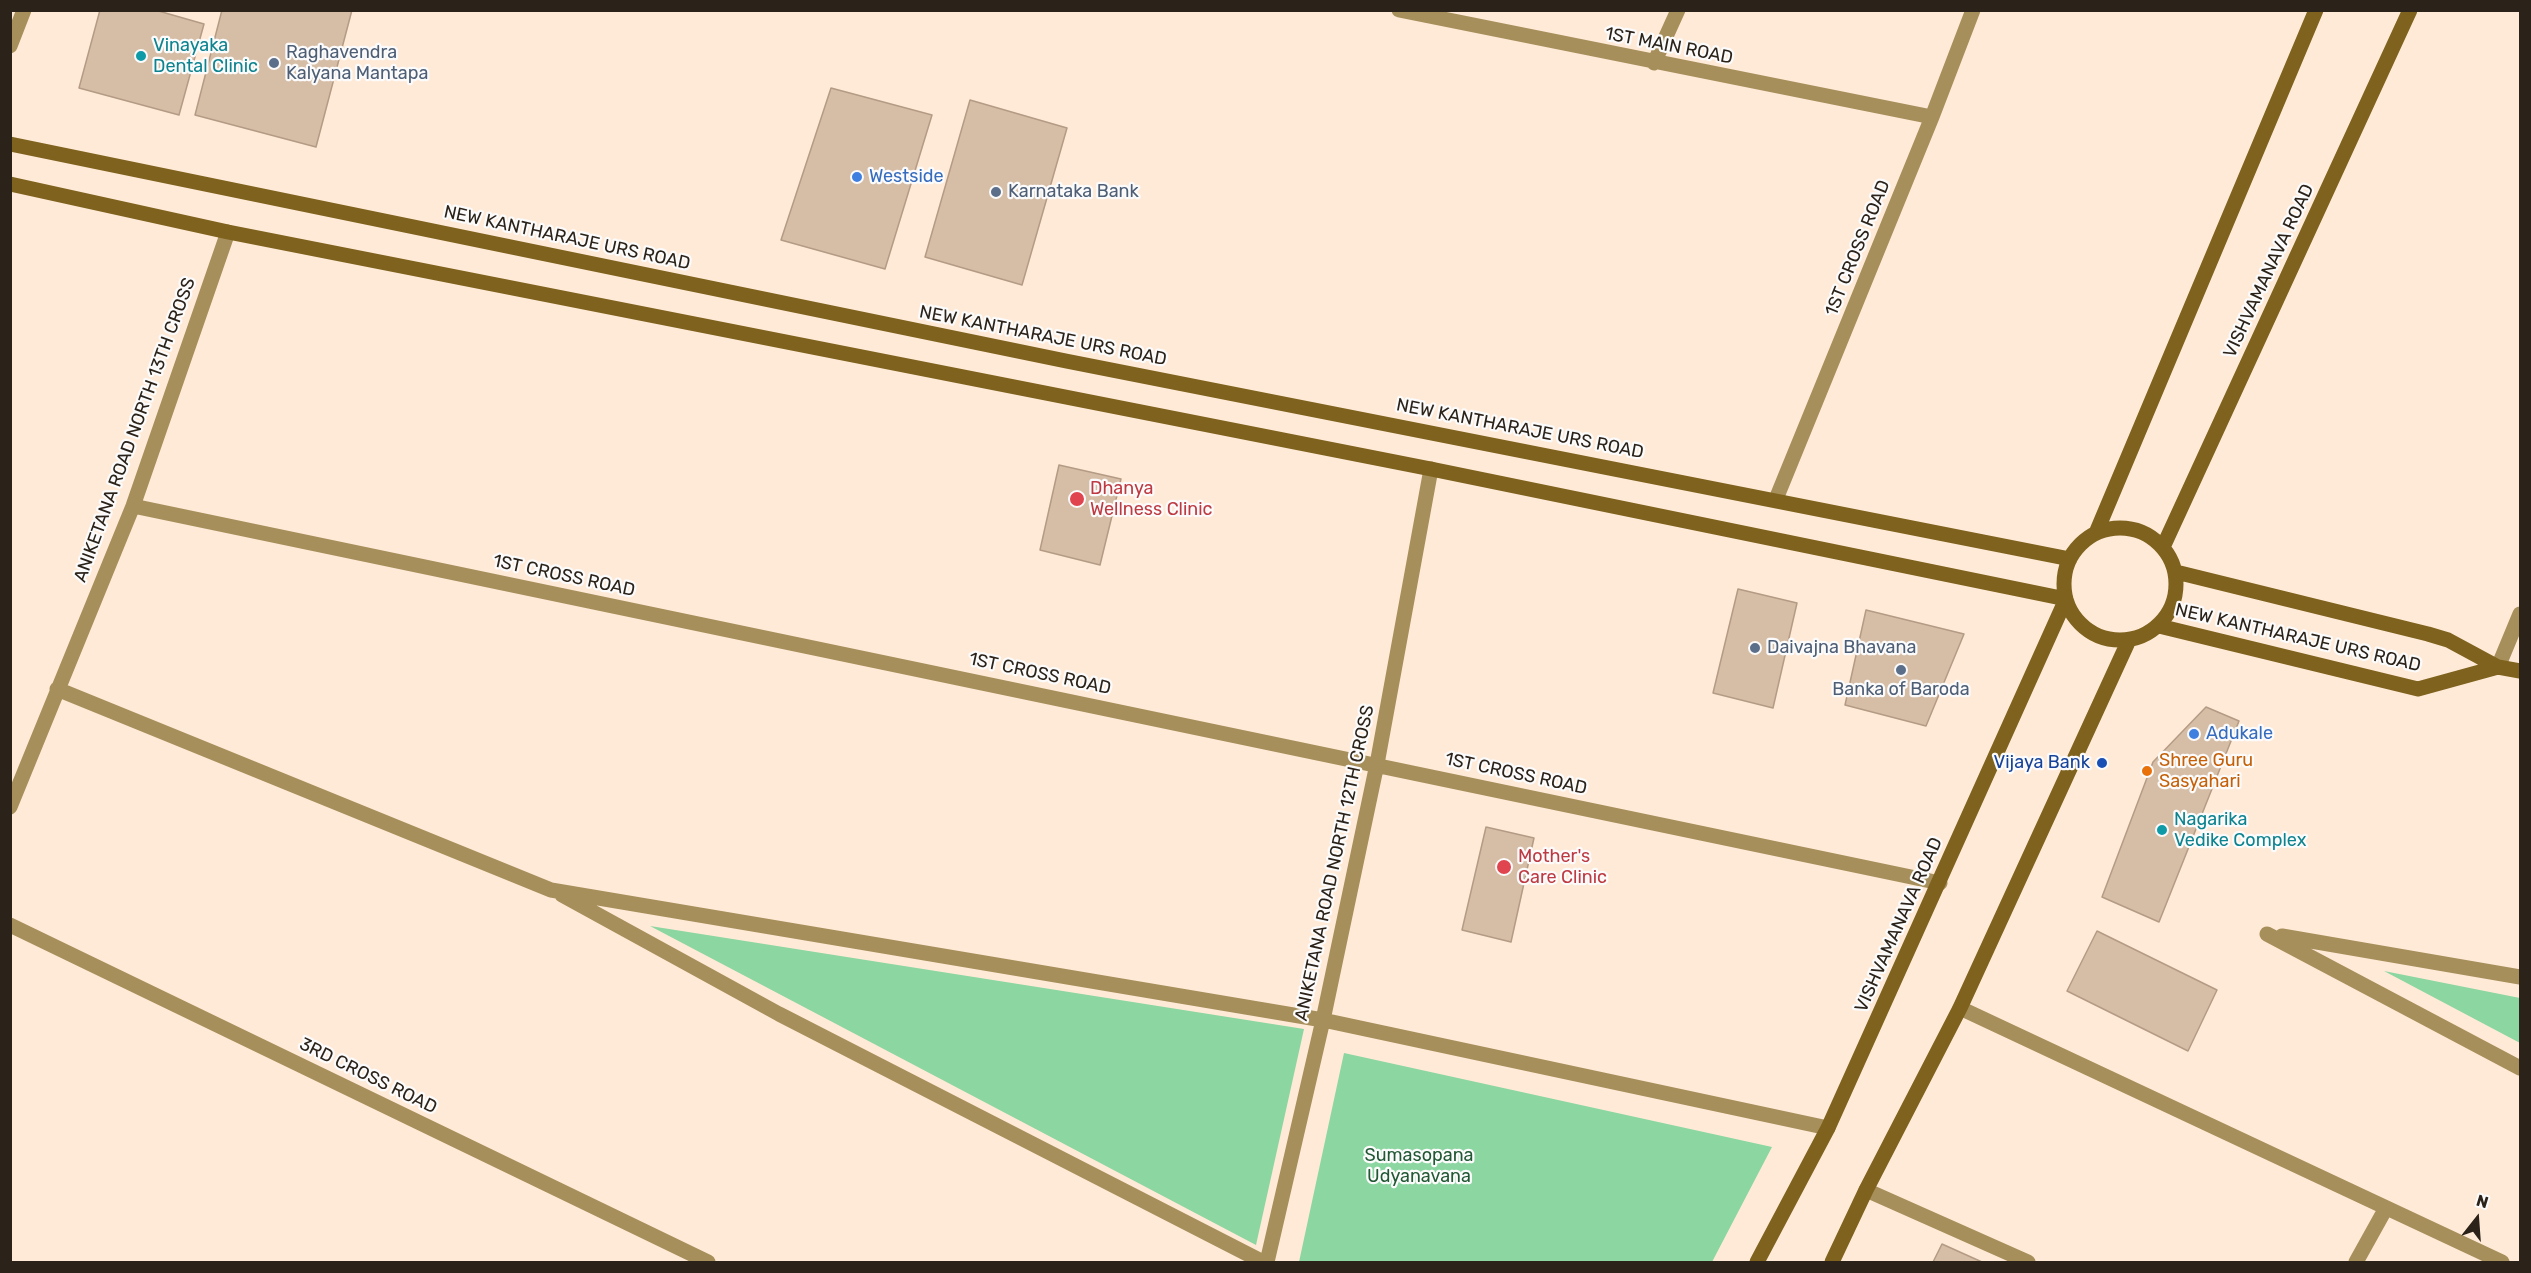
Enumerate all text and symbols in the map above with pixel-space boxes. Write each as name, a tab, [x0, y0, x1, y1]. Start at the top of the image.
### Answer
street label: 1ST MAIN ROAD	[1603, 23, 1735, 69]
place label: Vinayaka Dental Clinic	[153, 35, 258, 78]
place label: Raghavendra Kalyana Mantapa	[286, 42, 428, 84]
marker: Vinayaka Dental Clinic	[134, 49, 148, 63]
marker: Raghavendra Kalyana Mantapa	[267, 56, 281, 70]
place label: Westside	[869, 166, 944, 188]
marker: Westside	[850, 170, 864, 184]
street label: 1ST CROSS ROAD	[1821, 177, 1895, 319]
place label: Karnataka Bank	[1008, 181, 1139, 203]
street label: VISHVAMANAVA ROAD	[2219, 181, 2319, 361]
marker: Karnataka Bank	[989, 185, 1003, 199]
street label: NEW KANTHARAJE URS ROAD	[442, 201, 692, 275]
street label: ANIKETANA ROAD NORTH 13TH CROSS	[70, 275, 200, 585]
street label: NEW KANTHARAJE URS ROAD	[917, 301, 1169, 371]
street label: NEW KANTHARAJE URS ROAD	[1394, 394, 1646, 464]
place label: Dhanya Wellness Clinic	[1090, 478, 1213, 520]
marker: Dhanya Wellness Clinic	[1068, 490, 1086, 508]
street label: 1ST CROSS ROAD	[491, 550, 637, 602]
street label: NEW KANTHARAJE URS ROAD	[2173, 599, 2423, 677]
place label: Daivajna Bhavana	[1767, 637, 1916, 659]
marker: Daivajna Bhavana	[1748, 641, 1762, 655]
street label: 1ST CROSS ROAD	[967, 648, 1113, 700]
marker: Banka of Baroda	[1894, 663, 1908, 677]
place label: Banka of Baroda	[1832, 679, 1970, 701]
street label: ANIKETANA ROAD NORTH 12TH CROSS	[1291, 703, 1379, 1023]
place label: Adukale	[2206, 723, 2273, 745]
marker: Adukale	[2187, 727, 2201, 741]
street label: 1ST CROSS ROAD	[1443, 748, 1589, 800]
place label: Shree Guru Sasyahari	[2159, 750, 2253, 792]
place label: Vijaya Bank	[1994, 752, 2090, 774]
marker: Vijaya Bank	[2095, 756, 2109, 770]
marker: Shree Guru Sasyahari	[2140, 764, 2154, 778]
place label: Nagarika Vedike Complex	[2174, 809, 2306, 852]
marker: Nagarika Vedike Complex	[2155, 823, 2169, 837]
street label: VISHVAMANAVA ROAD	[1851, 834, 1947, 1016]
place label: Mother's Care Clinic	[1518, 846, 1607, 888]
marker: Mother's Care Clinic	[1495, 858, 1513, 876]
street label: 3RD CROSS ROAD	[296, 1033, 440, 1119]
park label: Sumasopana Udyanavana	[1365, 1145, 1473, 1188]
north arrow	[2447, 1189, 2507, 1249]
text: N	[2474, 1191, 2491, 1212]

